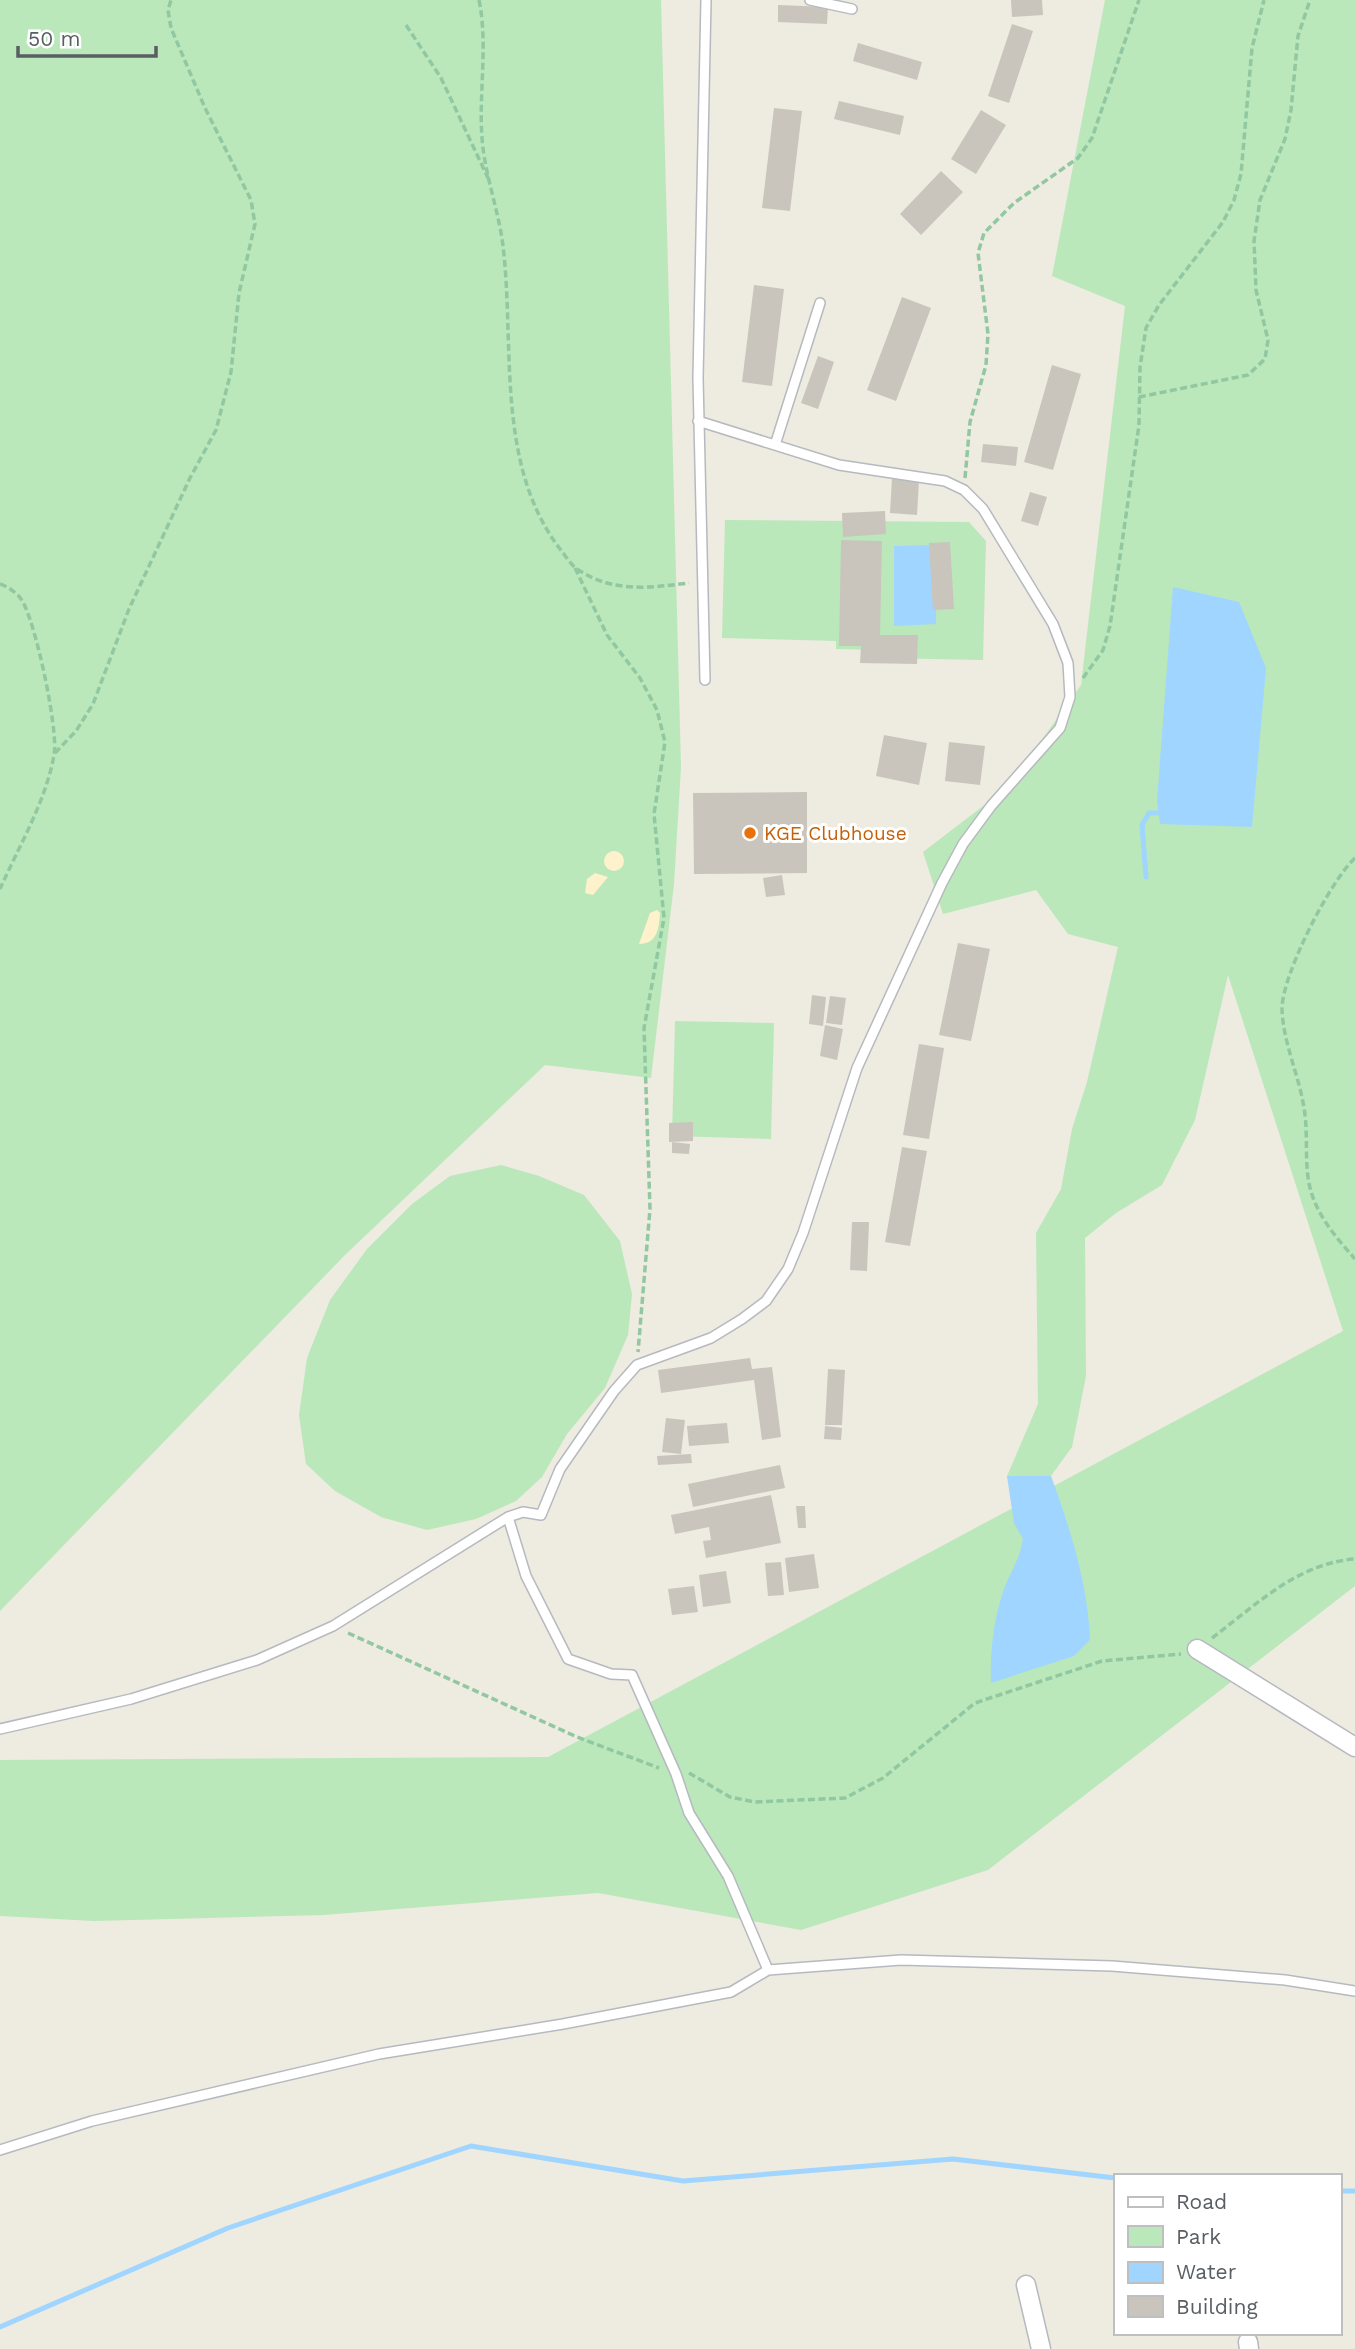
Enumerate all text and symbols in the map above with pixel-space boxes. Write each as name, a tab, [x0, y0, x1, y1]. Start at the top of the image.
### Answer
scale bar	[18, 14, 156, 58]
text: 50 m	[28, 26, 80, 51]
place label: KGE Clubhouse	[764, 822, 907, 845]
marker: KGE Clubhouse	[742, 825, 758, 841]
legend	[1114, 2174, 1341, 2335]
text: Road	[1176, 2189, 1227, 2214]
text: Park	[1176, 2224, 1221, 2249]
text: Water	[1176, 2259, 1237, 2284]
text: Building	[1176, 2294, 1258, 2319]

